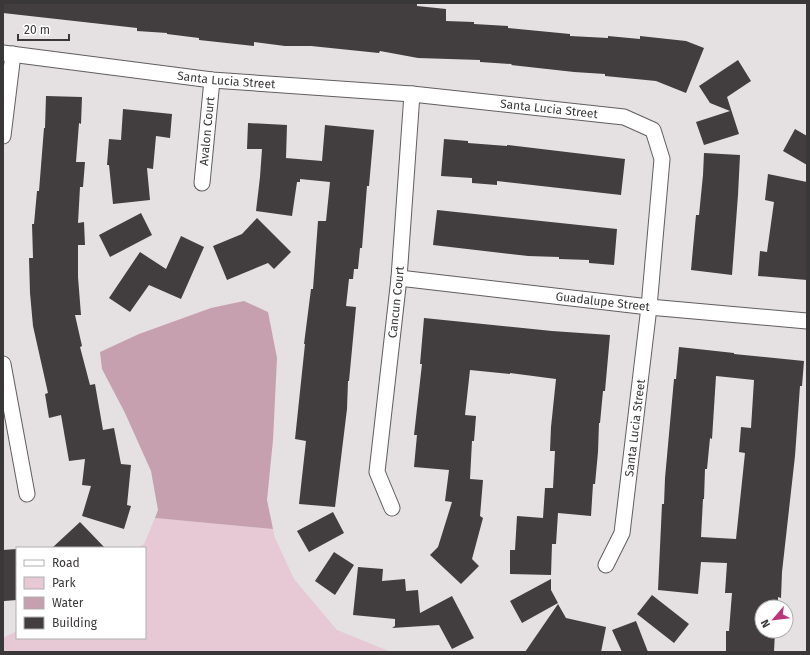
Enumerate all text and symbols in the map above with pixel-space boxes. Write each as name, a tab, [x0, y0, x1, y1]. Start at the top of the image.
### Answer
scale bar	[18, 16, 69, 42]
text: 20 m	[24, 23, 50, 37]
street label: Santa Lucia Street	[176, 69, 276, 91]
street label: Avalon Court	[197, 95, 217, 166]
street label: Santa Lucia Street	[499, 97, 599, 121]
street label: Cancun Court	[385, 265, 407, 339]
street label: Guadalupe Street	[555, 289, 651, 314]
street label: Santa Lucia Street	[622, 378, 648, 478]
legend	[16, 547, 146, 639]
text: Road	[52, 556, 80, 570]
text: Park	[52, 576, 76, 590]
text: Water	[52, 596, 84, 610]
north arrow	[754, 599, 794, 639]
text: Building	[52, 616, 98, 630]
text: N	[758, 617, 773, 630]

